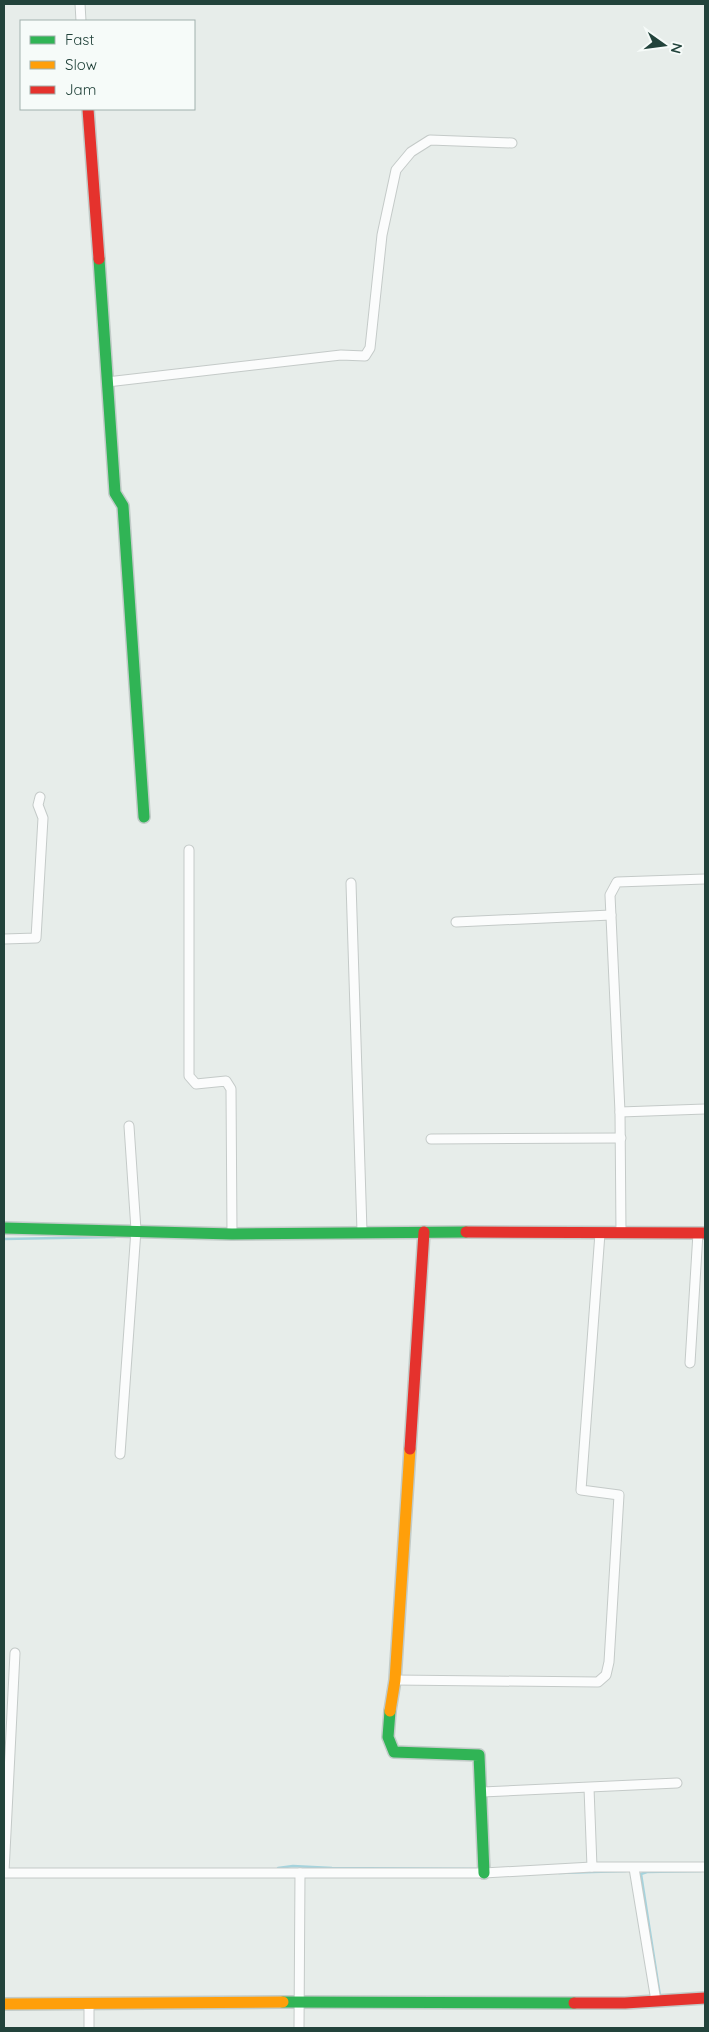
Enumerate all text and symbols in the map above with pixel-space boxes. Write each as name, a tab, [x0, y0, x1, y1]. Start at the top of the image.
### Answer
legend	[20, 20, 195, 110]
north arrow	[639, 20, 689, 70]
text: Fast	[65, 30, 94, 49]
text: N	[667, 41, 687, 55]
text: Slow	[65, 55, 97, 74]
text: Jam	[65, 80, 96, 99]

